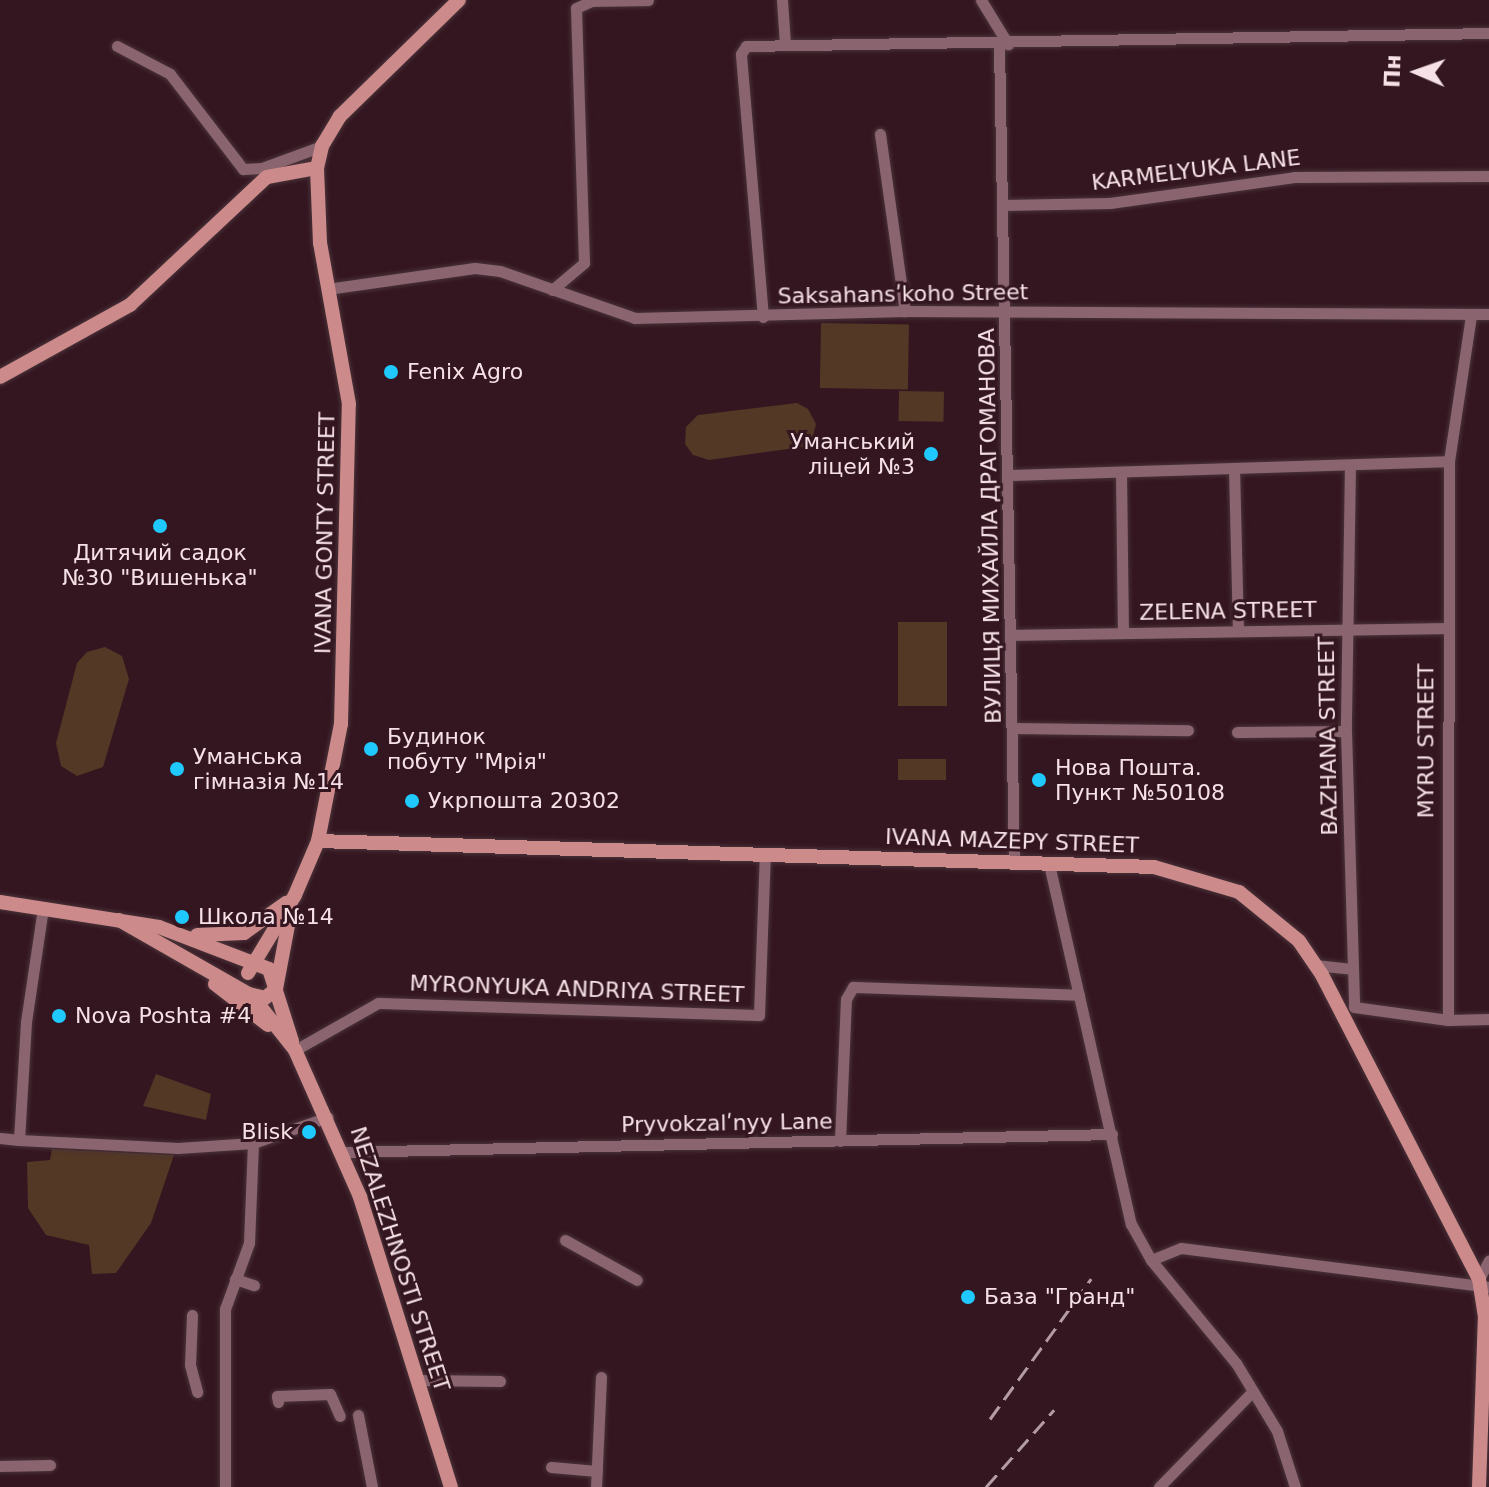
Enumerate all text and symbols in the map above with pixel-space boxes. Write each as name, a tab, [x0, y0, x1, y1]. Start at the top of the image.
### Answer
north arrow	[1377, 32, 1457, 112]
text: Пн	[1379, 54, 1406, 88]
street label: KARMELYUKA LANE	[1090, 144, 1302, 196]
street label: Saksahansʹkoho Street	[777, 279, 1029, 309]
street label: ВУЛИЦЯ МИХАЙЛА ДРАГОМАНОВА	[973, 328, 1007, 724]
place label: Fenix Agro	[407, 359, 523, 385]
marker: Fenix Agro	[382, 363, 400, 381]
street label: IVANA GONTY STREET	[310, 412, 340, 654]
place label: Уманський ліцей №3	[790, 428, 915, 480]
marker: Уманський ліцей №3	[922, 445, 940, 463]
marker: Дитячий садок №30 "Вишенька"	[151, 517, 169, 535]
place label: Дитячий садок №30 "Вишенька"	[62, 539, 258, 590]
street label: ZELENA STREET	[1139, 596, 1317, 626]
street label: BAZHANA STREET	[1313, 636, 1343, 836]
street label: MYRU STREET	[1413, 664, 1439, 818]
place label: Будинок побуту "Мрія"	[387, 723, 547, 774]
marker: Будинок побуту "Мрія"	[362, 740, 380, 758]
place label: Уманська гімназія №14	[193, 743, 344, 794]
place label: Нова Пошта. Пункт №50108	[1055, 754, 1225, 806]
marker: Уманська гімназія №14	[168, 760, 186, 778]
marker: Нова Пошта. Пункт №50108	[1030, 771, 1048, 789]
place label: Укрпошта 20302	[428, 788, 620, 814]
marker: Укрпошта 20302	[403, 792, 421, 810]
street label: IVANA MAZEPY STREET	[885, 823, 1139, 859]
place label: Школа №14	[198, 904, 334, 930]
marker: Школа №14	[173, 908, 191, 926]
street label: MYRONYUKA ANDRIYA STREET	[409, 970, 745, 1008]
place label: Nova Poshta #4	[75, 1003, 251, 1029]
marker: Nova Poshta #4	[50, 1007, 68, 1025]
street label: Pryvokzalʹnyy Lane	[621, 1108, 833, 1138]
place label: Blisk	[241, 1119, 293, 1145]
marker: Blisk	[300, 1123, 318, 1141]
street label: NEZALEZHNOSTI STREET	[345, 1123, 455, 1395]
place label: База "Гранд"	[984, 1284, 1135, 1310]
marker: База "Гранд"	[959, 1288, 977, 1306]

